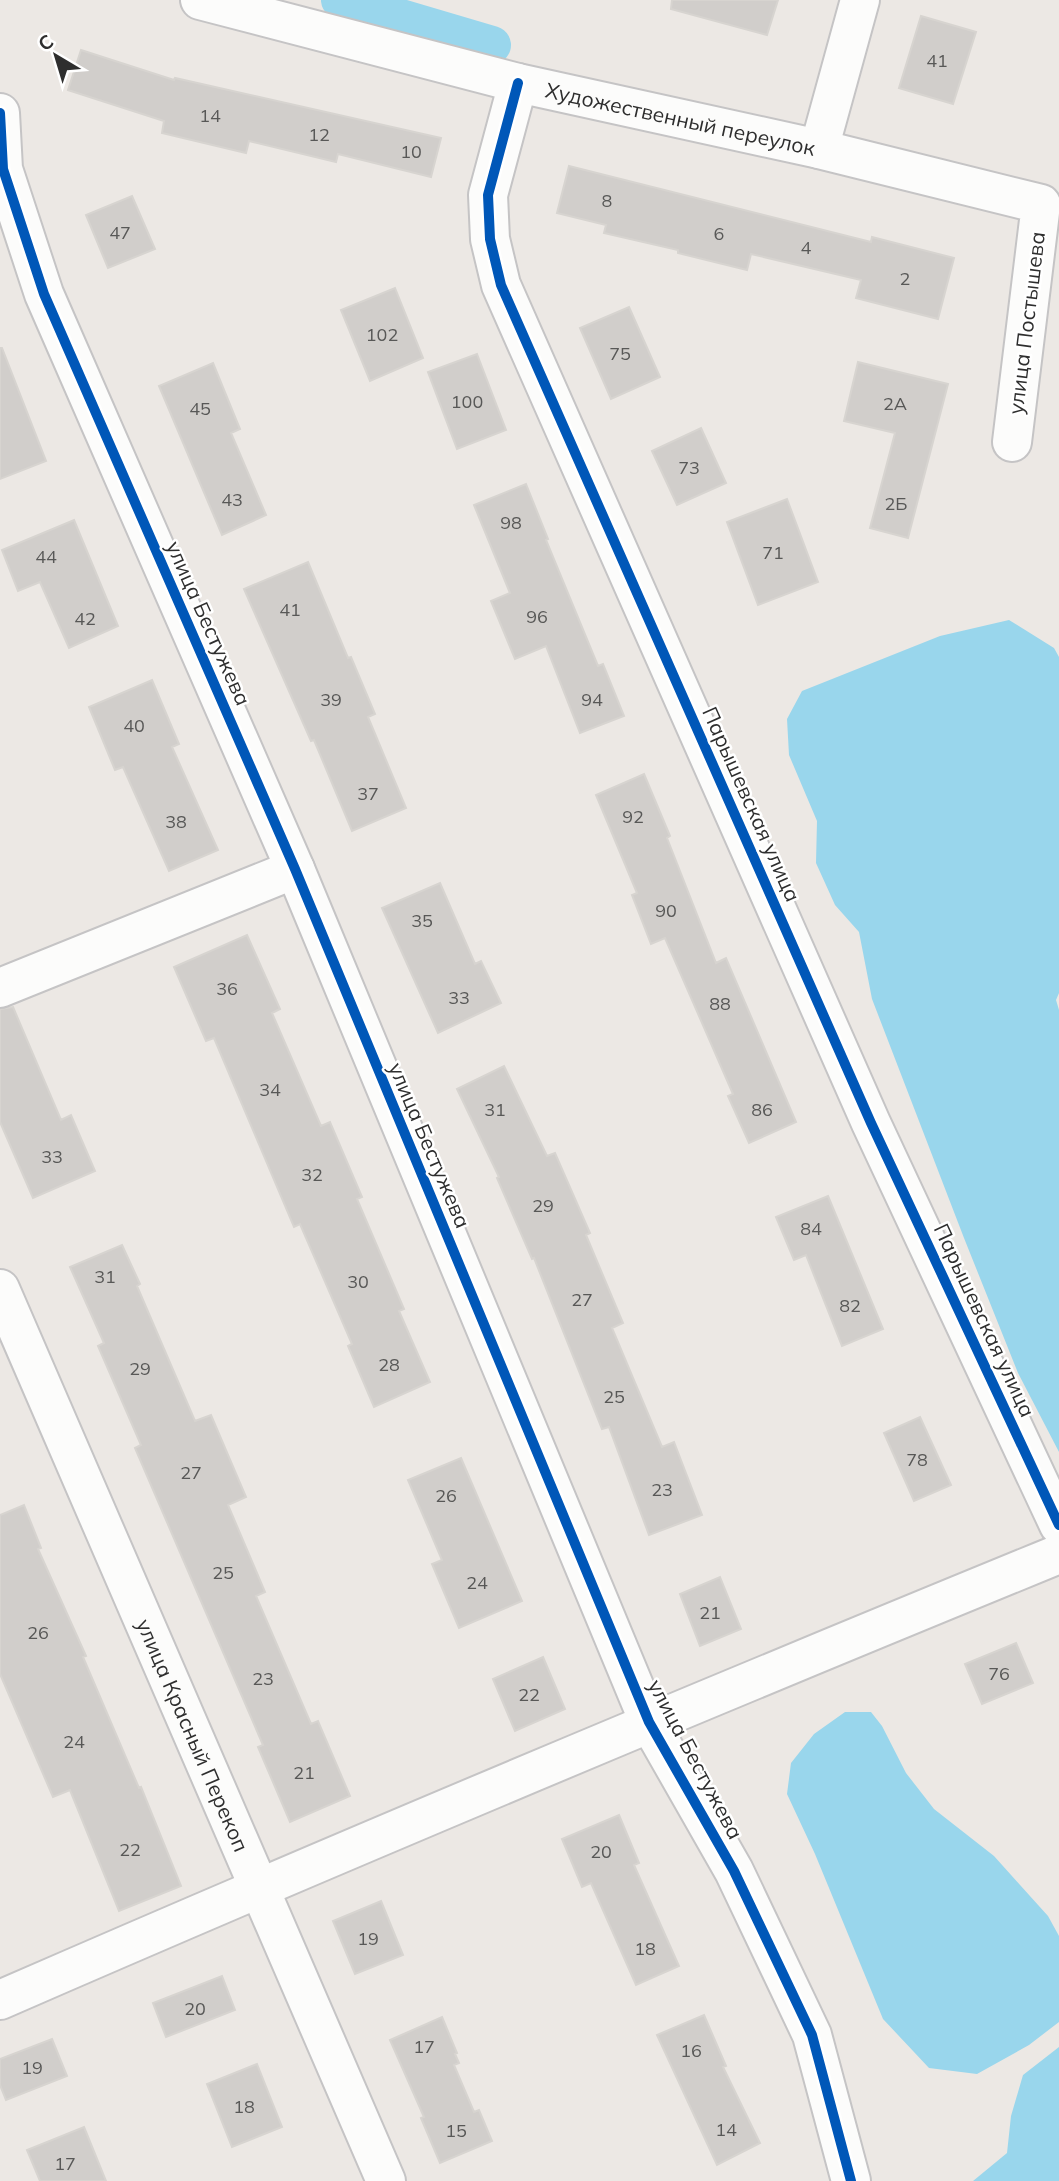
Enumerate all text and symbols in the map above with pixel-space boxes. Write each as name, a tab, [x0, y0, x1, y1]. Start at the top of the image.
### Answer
north arrow	[21, 21, 91, 91]
text: С	[33, 29, 58, 56]
house number: 41	[926, 49, 948, 72]
street label: Художественный переулок	[543, 76, 818, 161]
house number: 14	[199, 104, 221, 127]
house number: 12	[308, 123, 330, 146]
house number: 10	[400, 140, 422, 163]
house number: 8	[602, 189, 612, 212]
house number: 47	[109, 221, 131, 244]
house number: 6	[714, 222, 724, 245]
street label: улица Постышева	[1002, 230, 1050, 416]
house number: 4	[801, 236, 812, 259]
house number: 2	[900, 267, 910, 290]
house number: 102	[366, 323, 398, 346]
house number: 75	[609, 342, 631, 365]
house number: 100	[451, 390, 483, 413]
house number: 2А	[883, 392, 907, 415]
house number: 45	[189, 397, 211, 420]
house number: 73	[678, 456, 700, 479]
house number: 43	[221, 488, 243, 511]
house number: 2Б	[885, 492, 908, 515]
house number: 98	[500, 511, 522, 534]
street label: улица Бестужева	[161, 537, 257, 709]
house number: 71	[762, 541, 784, 564]
house number: 44	[35, 545, 57, 568]
house number: 41	[279, 598, 301, 621]
house number: 96	[526, 605, 548, 628]
house number: 42	[74, 607, 96, 630]
house number: 39	[320, 688, 342, 711]
house number: 94	[581, 688, 603, 711]
street label: Парышевская улица	[697, 702, 807, 906]
house number: 40	[123, 714, 145, 737]
house number: 37	[357, 782, 379, 805]
house number: 92	[622, 805, 644, 828]
house number: 38	[165, 810, 187, 833]
house number: 90	[655, 899, 677, 922]
house number: 35	[411, 909, 433, 932]
house number: 36	[216, 977, 238, 1000]
house number: 33	[448, 986, 470, 1009]
house number: 88	[709, 992, 731, 1015]
street label: улица Бестужева	[383, 1058, 477, 1232]
house number: 34	[259, 1078, 281, 1101]
house number: 31	[484, 1098, 506, 1121]
house number: 86	[751, 1098, 773, 1121]
house number: 33	[41, 1145, 63, 1168]
house number: 32	[301, 1163, 323, 1186]
house number: 29	[532, 1194, 554, 1217]
house number: 84	[800, 1217, 822, 1240]
street label: Парышевская улица	[929, 1219, 1041, 1421]
house number: 31	[94, 1265, 116, 1288]
house number: 30	[347, 1270, 369, 1293]
house number: 27	[571, 1288, 593, 1311]
house number: 82	[839, 1294, 861, 1317]
house number: 28	[378, 1353, 400, 1376]
house number: 29	[129, 1357, 151, 1380]
house number: 25	[603, 1385, 625, 1408]
house number: 78	[906, 1448, 928, 1471]
house number: 27	[180, 1461, 202, 1484]
house number: 23	[651, 1478, 673, 1501]
house number: 26	[435, 1484, 457, 1507]
house number: 25	[212, 1561, 234, 1584]
house number: 24	[466, 1571, 488, 1594]
house number: 21	[699, 1601, 721, 1624]
street label: улица Красный Перекоп	[131, 1615, 255, 1855]
house number: 26	[27, 1621, 49, 1644]
house number: 76	[988, 1662, 1010, 1685]
house number: 23	[252, 1667, 274, 1690]
street label: улица Бестужева	[643, 1675, 749, 1843]
house number: 22	[518, 1683, 540, 1706]
house number: 24	[63, 1730, 85, 1753]
house number: 21	[293, 1761, 315, 1784]
house number: 22	[119, 1838, 141, 1861]
house number: 20	[590, 1840, 612, 1863]
house number: 19	[357, 1927, 379, 1950]
house number: 18	[634, 1937, 656, 1960]
house number: 20	[184, 1997, 206, 2020]
house number: 17	[413, 2035, 435, 2058]
house number: 16	[680, 2039, 702, 2062]
house number: 19	[21, 2056, 43, 2079]
house number: 18	[233, 2095, 255, 2118]
house number: 14	[715, 2118, 737, 2141]
house number: 15	[445, 2119, 467, 2142]
house number: 17	[54, 2152, 76, 2175]

